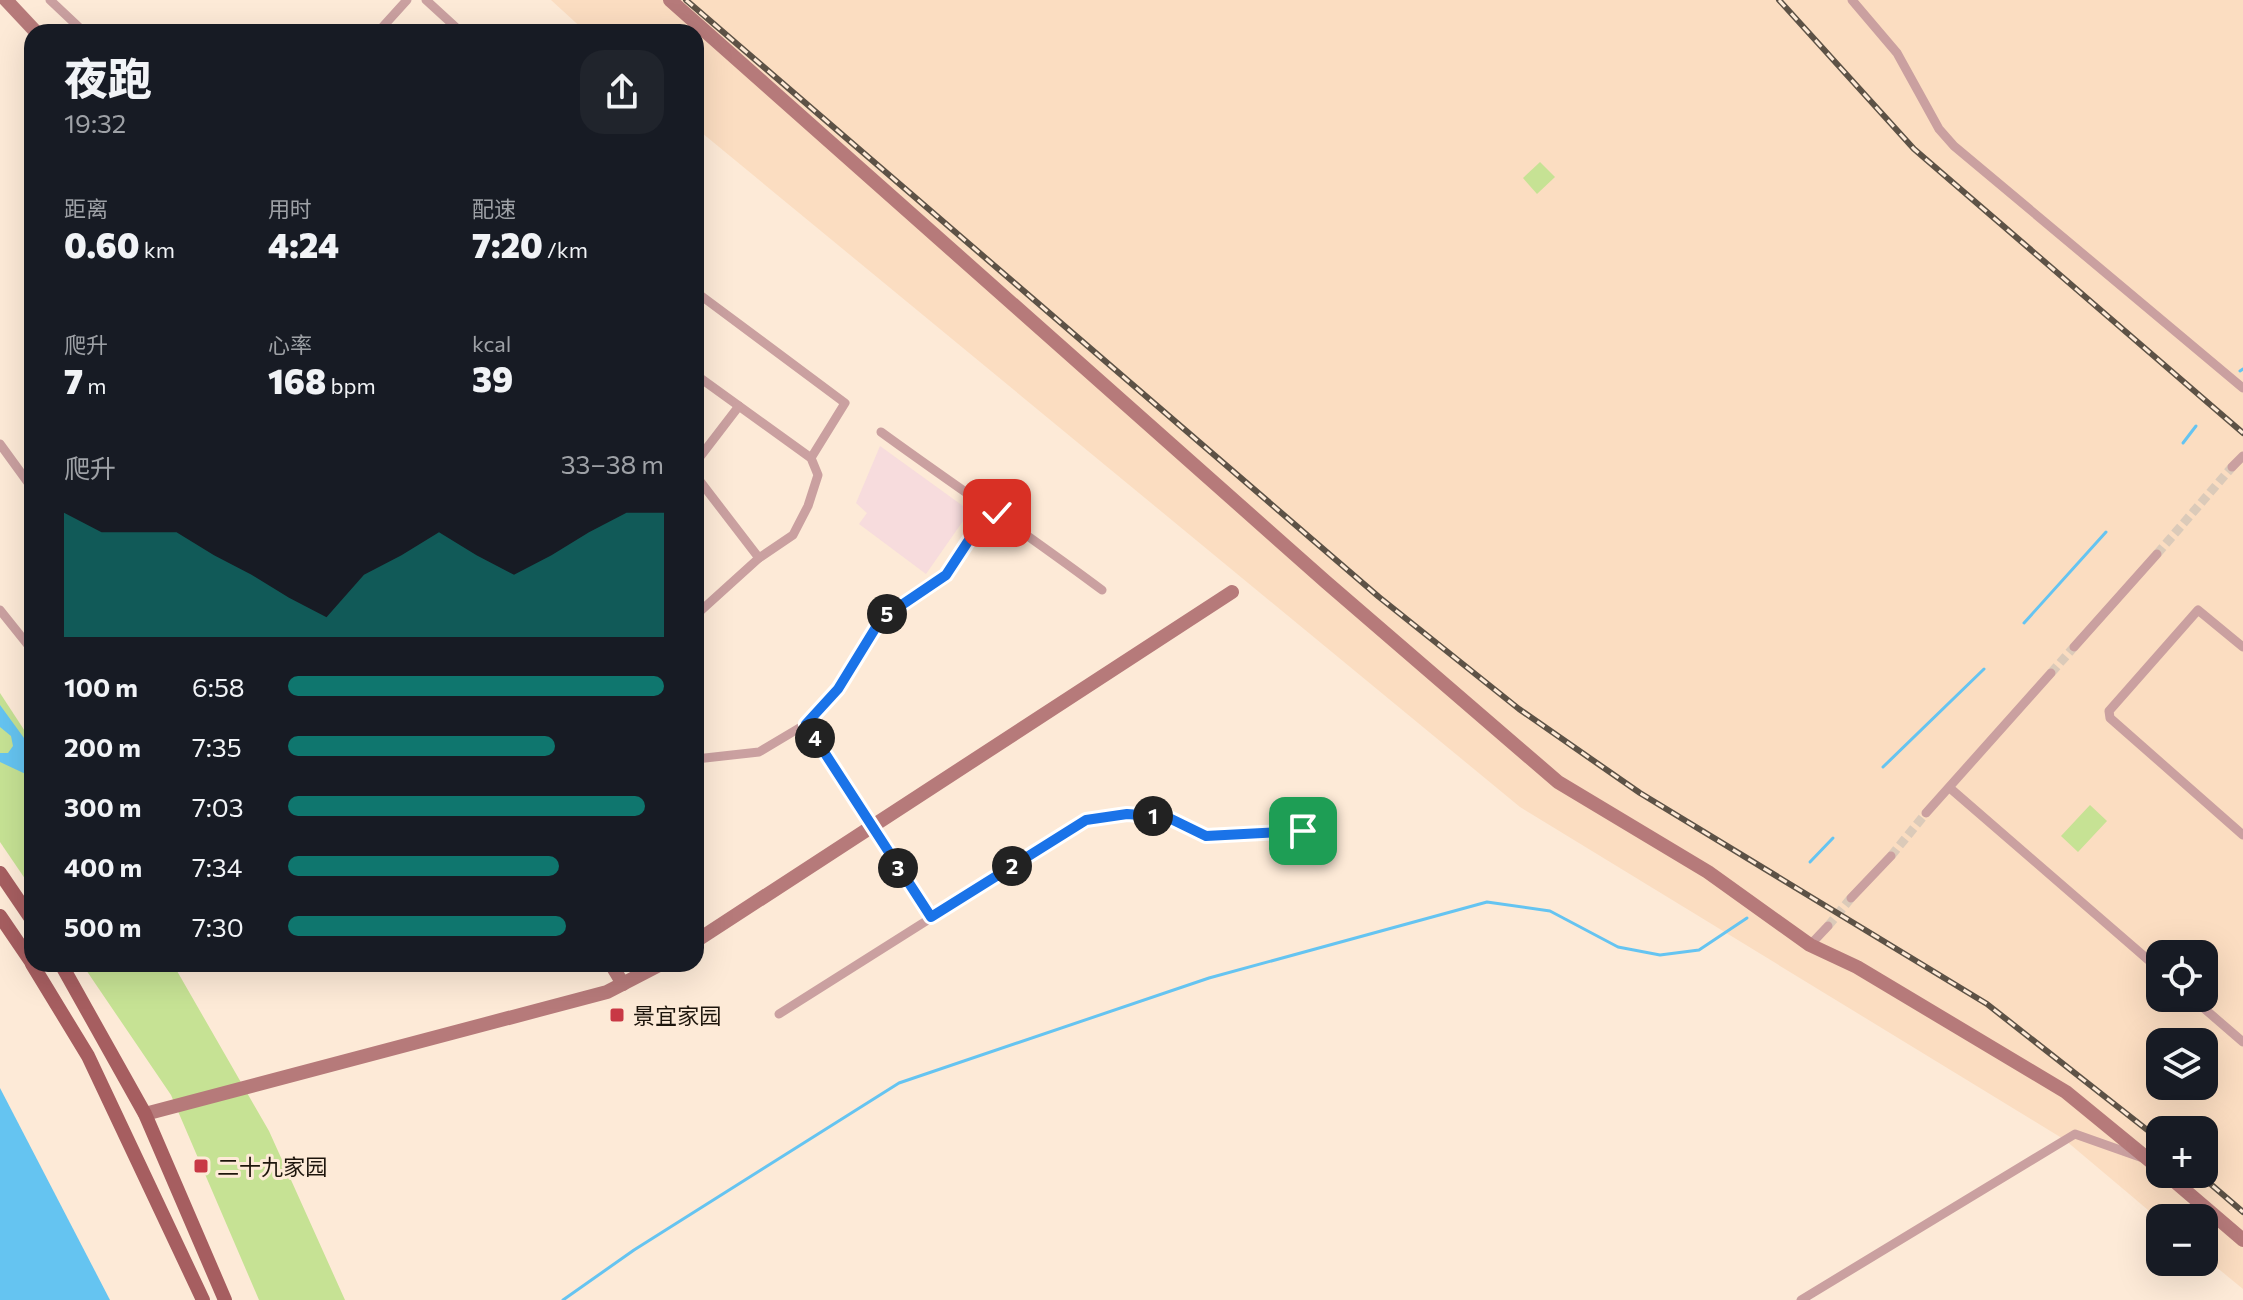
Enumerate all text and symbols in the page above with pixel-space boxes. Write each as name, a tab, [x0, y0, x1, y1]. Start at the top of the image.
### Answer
text: 夜跑	[64, 50, 152, 104]
button: share	[580, 50, 664, 134]
text: 19:32	[64, 107, 126, 138]
text: 距离	[64, 195, 108, 222]
text: 用时	[268, 195, 312, 222]
text: 配速	[472, 195, 516, 222]
text: 0.60	[64, 223, 140, 265]
text: 4:24	[268, 223, 339, 265]
text: 7:20	[472, 223, 543, 265]
text: km	[140, 236, 175, 263]
text: /km	[543, 236, 588, 263]
text: kcal	[472, 330, 511, 357]
text: 爬升	[64, 331, 108, 358]
text: 心率	[268, 331, 312, 358]
text: 39	[472, 357, 513, 399]
text: 7	[64, 359, 83, 401]
text: 168	[268, 359, 326, 401]
text: m	[83, 372, 107, 399]
text: bpm	[326, 372, 376, 399]
text: 33–38 m	[561, 448, 664, 479]
text: 爬升	[64, 452, 116, 483]
pin	[963, 479, 1031, 547]
icon: check	[975, 491, 1019, 535]
pin: 5	[867, 594, 907, 634]
text: 5	[881, 600, 893, 627]
text: 100 m	[64, 671, 138, 702]
text: 6:58	[192, 671, 245, 702]
pin: 4	[795, 718, 835, 758]
text: 4	[808, 724, 822, 751]
text: 200 m	[64, 731, 141, 762]
text: 7:35	[192, 731, 242, 762]
text: 300 m	[64, 791, 141, 822]
text: 7:03	[192, 791, 244, 822]
pin: 1	[1133, 796, 1173, 836]
pin	[1269, 797, 1337, 865]
text: 1	[1148, 802, 1158, 829]
icon: arrive	[1281, 809, 1325, 853]
pin: 2	[992, 846, 1032, 886]
pin: 3	[878, 848, 918, 888]
text: 400 m	[64, 851, 142, 882]
text: 7:34	[192, 851, 242, 882]
text: 2	[1006, 852, 1018, 879]
text: 3	[892, 854, 904, 881]
text: 500 m	[64, 911, 141, 942]
text: 7:30	[192, 911, 244, 942]
map controls	[2146, 940, 2218, 1276]
button: locate	[2146, 940, 2218, 1012]
place label: 景宜家园	[633, 1002, 721, 1029]
marker: 景宜家园	[608, 1006, 626, 1024]
button: layers	[2146, 1028, 2218, 1100]
button: +	[2146, 1116, 2218, 1188]
place label: 二十九家园	[217, 1153, 327, 1180]
marker: 二十九家园	[192, 1157, 210, 1175]
button: −	[2146, 1204, 2218, 1276]

